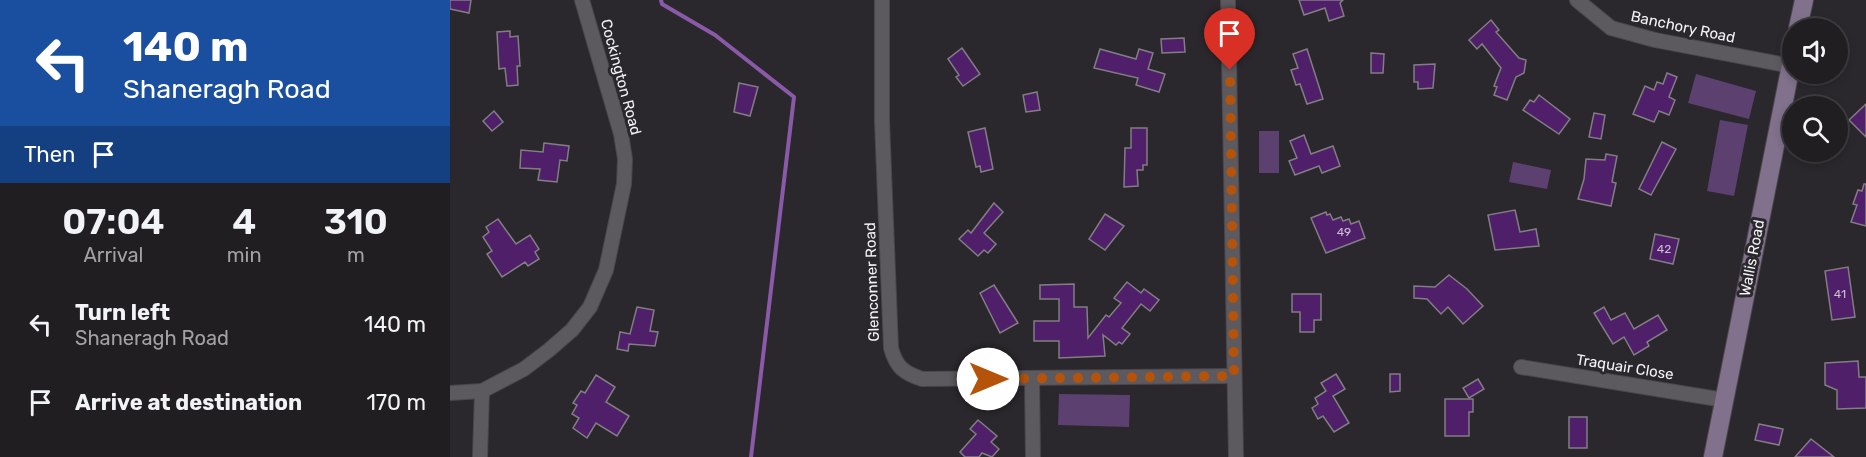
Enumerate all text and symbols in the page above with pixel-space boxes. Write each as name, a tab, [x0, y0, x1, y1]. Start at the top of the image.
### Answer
street label: Banchory Road	[1629, 7, 1737, 47]
pin	[1204, 8, 1255, 70]
street label: Cockington Road	[597, 17, 645, 137]
icon: arrive	[1213, 17, 1246, 50]
map controls	[1782, 18, 1848, 162]
button: sound	[1782, 18, 1848, 84]
text: 140 m	[123, 22, 249, 72]
icon: left	[24, 24, 102, 102]
text: Shaneragh Road	[123, 73, 331, 105]
button: search	[1782, 96, 1848, 162]
icon: arrive	[87, 138, 120, 171]
text: Then	[24, 141, 75, 168]
text: 07:04	[62, 200, 165, 243]
text: 4	[232, 200, 256, 243]
text: 310	[324, 200, 388, 243]
street label: Wallis Road	[1736, 218, 1768, 298]
street label: Glenconner Road	[861, 222, 883, 342]
house number: 49	[1337, 225, 1351, 239]
house number: 42	[1657, 242, 1671, 256]
text: Arrival	[83, 243, 143, 267]
text: min	[227, 243, 262, 267]
text: m	[347, 243, 365, 267]
house number: 41	[1834, 287, 1846, 301]
text: Turn left	[75, 299, 170, 326]
icon: left	[24, 308, 57, 341]
text: 140 m	[364, 311, 426, 338]
text: Shaneragh Road	[75, 326, 229, 350]
position arrow	[956, 347, 1020, 411]
street label: Traquair Close	[1575, 350, 1675, 384]
icon: arrive	[24, 386, 57, 419]
text: Arrive at destination	[75, 389, 302, 416]
text: 170 m	[366, 389, 426, 416]

